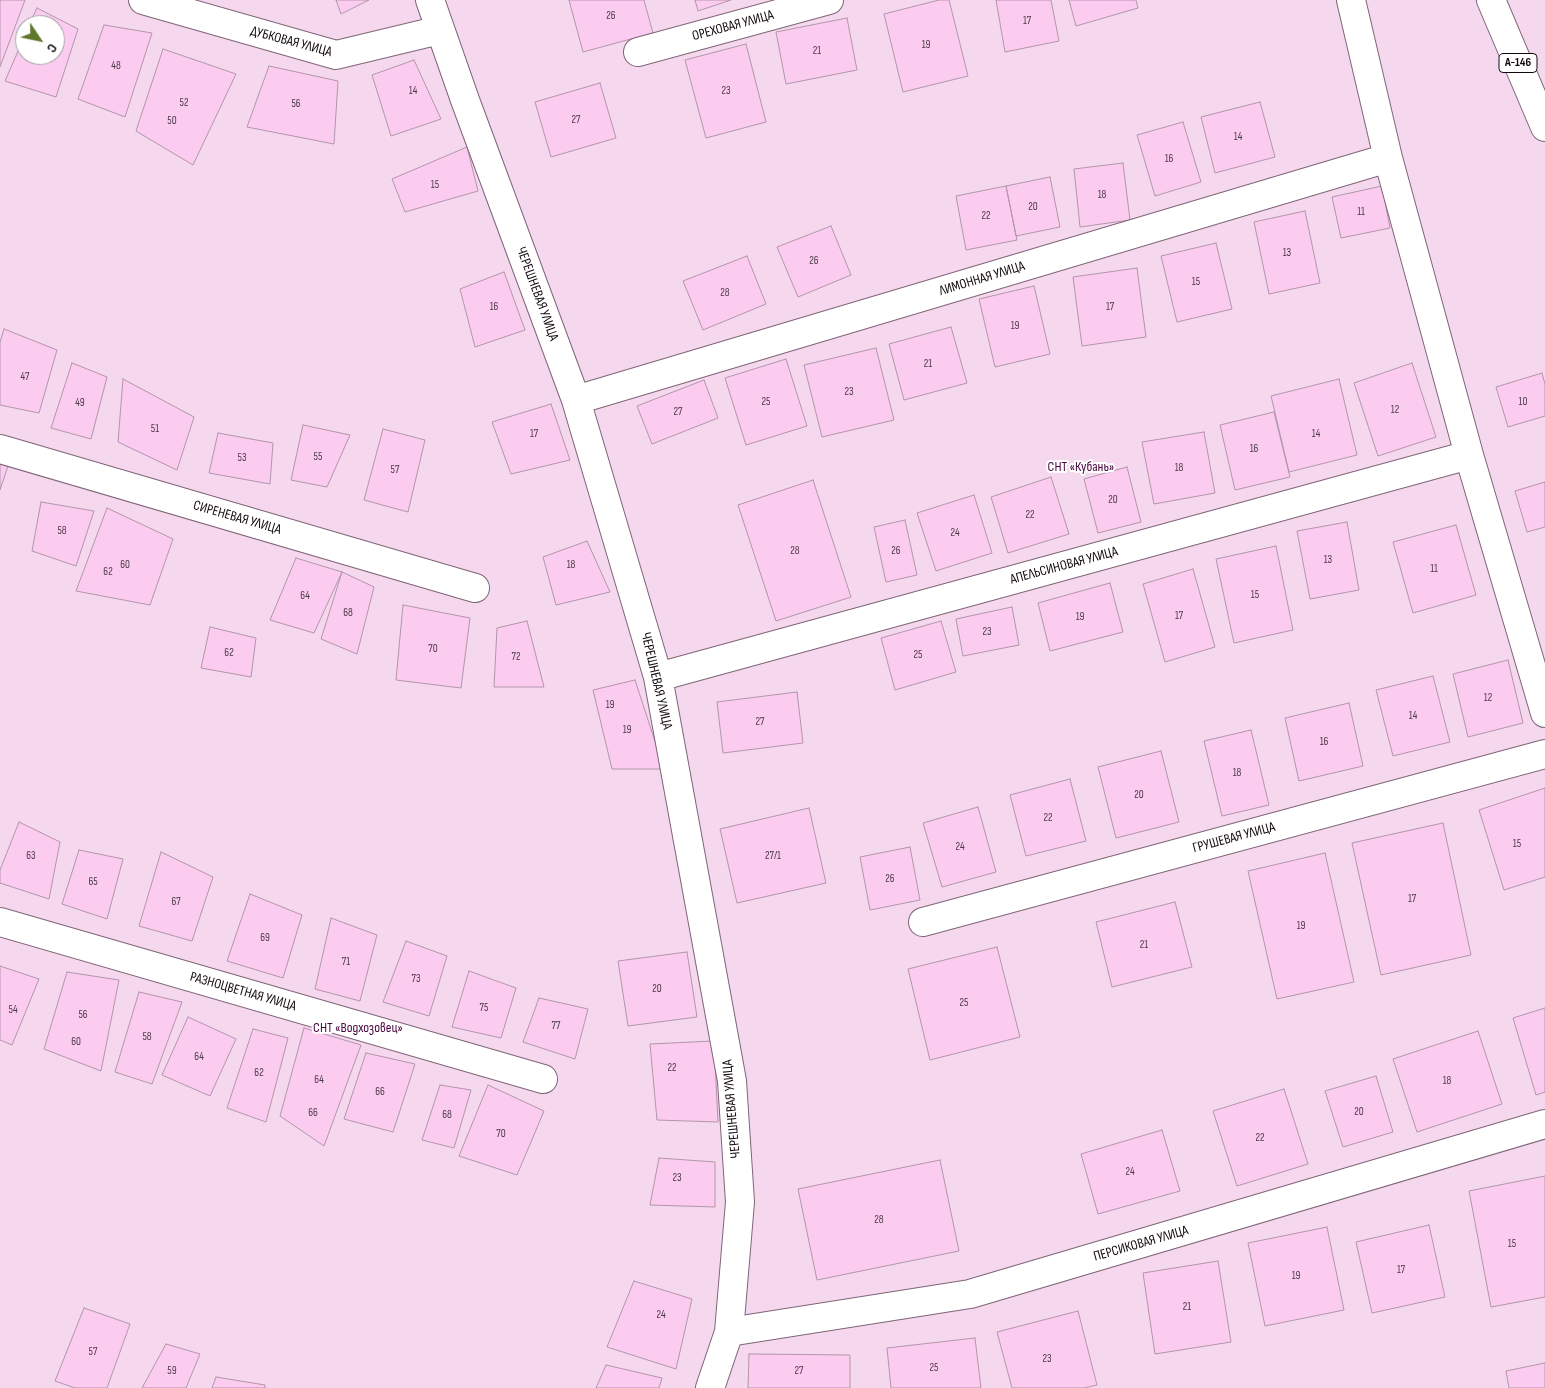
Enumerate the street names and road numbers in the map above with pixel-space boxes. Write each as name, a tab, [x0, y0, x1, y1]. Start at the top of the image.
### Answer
street label: ОРЕХОВАЯ УЛИЦА	[690, 7, 776, 45]
street label: ДУБКОВАЯ УЛИЦА	[248, 23, 334, 61]
road number: А-146	[1499, 54, 1537, 72]
street label: ЧЕРЕШНЕВАЯ УЛИЦА	[512, 245, 562, 343]
street label: ЛИМОННАЯ УЛИЦА	[937, 258, 1027, 300]
street label: СИРЕНЕВАЯ УЛИЦА	[191, 497, 283, 539]
street label: АПЕЛЬСИНОВАЯ УЛИЦА	[1008, 544, 1120, 588]
street label: ЧЕРЕШНЕВАЯ УЛИЦА	[637, 631, 675, 731]
street label: ГРУШЕВАЯ УЛИЦА	[1191, 819, 1277, 857]
street label: РАЗНОЦВЕТНАЯ УЛИЦА	[188, 969, 298, 1015]
street label: ЧЕРЕШНЕВАЯ УЛИЦА	[719, 1059, 745, 1159]
street label: ПЕРСИКОВАЯ УЛИЦА	[1092, 1222, 1190, 1266]

